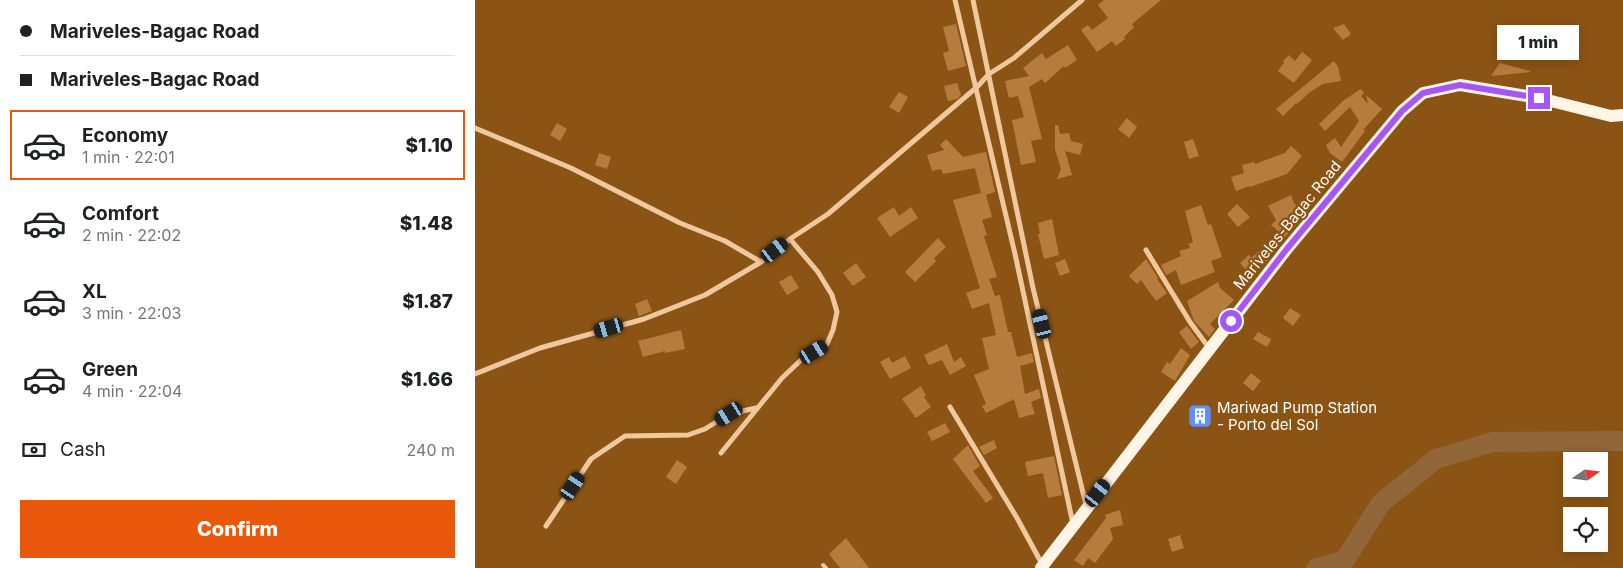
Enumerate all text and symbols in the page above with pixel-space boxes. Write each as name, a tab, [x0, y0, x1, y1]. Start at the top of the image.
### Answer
text: Mariveles-Bagac Road	[50, 20, 260, 43]
callout: 1 min	[1498, 26, 1580, 61]
text: 1 min	[1518, 32, 1558, 52]
text: Mariveles-Bagac Road	[50, 68, 260, 91]
route end	[1528, 87, 1550, 109]
icon: car	[22, 123, 67, 168]
text: Economy	[82, 124, 168, 147]
text: $1.10	[406, 134, 453, 157]
text: 1 min · 22:01	[82, 147, 175, 167]
street label: Mariveles-Bagac Road	[1229, 157, 1345, 293]
icon: car	[22, 201, 67, 246]
text: Comfort	[82, 202, 159, 225]
text: $1.48	[400, 212, 453, 235]
text: 2 min · 22:02	[82, 225, 181, 245]
car	[758, 235, 791, 265]
icon: car	[22, 279, 67, 324]
text: XL	[82, 280, 107, 303]
text: $1.87	[402, 290, 453, 313]
text: 3 min · 22:03	[82, 303, 181, 323]
car	[1031, 308, 1052, 340]
route start	[1220, 310, 1242, 332]
car	[592, 317, 625, 339]
car	[797, 338, 830, 366]
icon: car	[22, 357, 67, 402]
text: Green	[82, 358, 138, 381]
text: $1.66	[401, 368, 453, 391]
text: 4 min · 22:04	[82, 381, 182, 401]
place label: Mariwad Pump Station - Porto del Sol	[1217, 398, 1377, 434]
car	[712, 400, 745, 428]
building icon: Mariwad Pump Station - Porto del Sol	[1187, 403, 1213, 429]
icon: cash	[20, 436, 48, 464]
text: Cash	[60, 438, 106, 461]
text: 240 m	[407, 440, 455, 460]
north arrow	[1563, 452, 1607, 498]
map controls	[1563, 452, 1608, 552]
car	[558, 469, 587, 503]
car	[1082, 477, 1113, 509]
button: Confirm	[20, 500, 455, 558]
button: locate	[1563, 507, 1608, 552]

